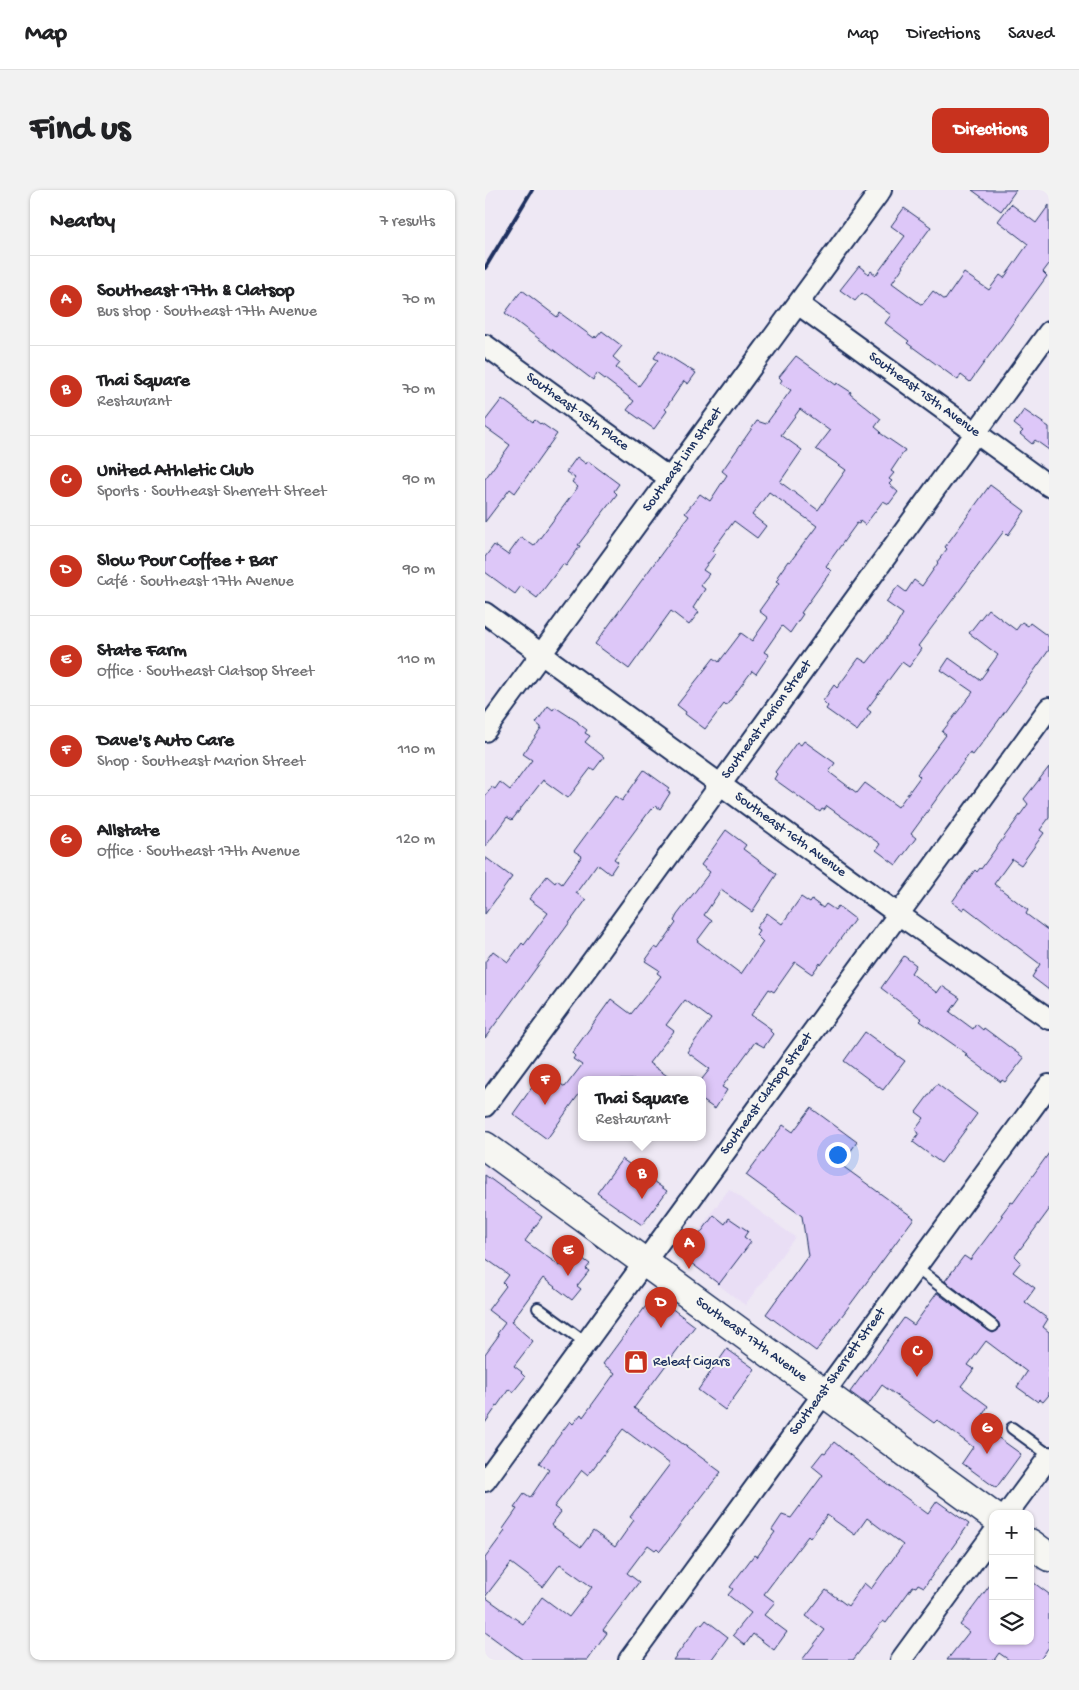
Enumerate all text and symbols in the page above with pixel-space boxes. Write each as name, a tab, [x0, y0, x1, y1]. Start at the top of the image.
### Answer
text: Map	[25, 20, 67, 49]
text: Map	[847, 24, 879, 45]
text: Directions	[907, 24, 980, 45]
text: Saved	[1008, 24, 1054, 45]
button: Directions	[932, 108, 1049, 153]
text: Find us	[30, 110, 130, 151]
text: Nearby	[50, 210, 115, 235]
text: 7 results	[380, 213, 435, 232]
text: Southeast 17th & Clatsop	[97, 280, 294, 303]
text: A	[61, 291, 71, 310]
text: 70 m	[402, 291, 435, 310]
text: Bus stop · Southeast 17th Avenue	[97, 303, 317, 322]
street label: Southeast 15th Avenue	[865, 349, 984, 442]
street label: Southeast 15th Place	[522, 369, 632, 455]
text: Thai Square	[97, 370, 190, 393]
text: B	[62, 381, 70, 400]
text: 70 m	[402, 381, 435, 400]
text: Restaurant	[97, 393, 171, 412]
street label: Southeast Linn Street	[639, 403, 727, 516]
text: United Athletic Club	[97, 460, 254, 483]
text: C	[62, 471, 70, 490]
text: 90 m	[403, 471, 435, 490]
text: Sports · Southeast Sherrett Street	[97, 483, 326, 502]
text: Slow Pour Coffee + Bar	[97, 550, 276, 573]
text: D	[61, 561, 71, 580]
text: 90 m	[403, 561, 435, 580]
text: Café · Southeast 17th Avenue	[97, 573, 294, 592]
text: State Farm	[97, 640, 187, 663]
text: E	[61, 651, 71, 670]
text: 110 m	[398, 651, 435, 670]
street label: Southeast Marion Street	[718, 656, 817, 783]
text: Office · Southeast Clatsop Street	[97, 663, 314, 682]
text: Dave's Auto Care	[97, 730, 234, 753]
text: F	[62, 741, 70, 760]
text: 110 m	[398, 741, 435, 760]
text: Shop · Southeast Marion Street	[97, 753, 305, 772]
street label: Southeast 16th Avenue	[731, 789, 850, 882]
text: Allstate	[97, 820, 159, 843]
text: G	[61, 831, 71, 850]
text: 120 m	[396, 831, 435, 850]
text: Office · Southeast 17th Avenue	[97, 843, 300, 862]
street label: Southeast Clatsop Street	[717, 1029, 818, 1158]
pin: F	[529, 1064, 561, 1105]
popup	[578, 1076, 706, 1141]
text: Thai Square	[596, 1088, 688, 1111]
text: Restaurant	[596, 1111, 670, 1130]
your location	[825, 1142, 851, 1168]
pin: B	[626, 1158, 658, 1199]
pin: A	[673, 1228, 705, 1269]
pin: E	[552, 1235, 584, 1276]
pin: D	[645, 1287, 677, 1328]
street label: Southeast 17th Avenue	[692, 1294, 811, 1387]
street label: Southeast Sherrett Street	[786, 1304, 891, 1439]
pin: C	[901, 1336, 933, 1377]
shop icon: Releaf Cigars	[623, 1349, 649, 1375]
place label: Releaf Cigars	[653, 1354, 731, 1371]
pin: G	[971, 1413, 1003, 1454]
map controls	[989, 1510, 1034, 1645]
button: +	[989, 1510, 1034, 1555]
button: −	[989, 1555, 1034, 1600]
button: layers	[989, 1600, 1034, 1645]

